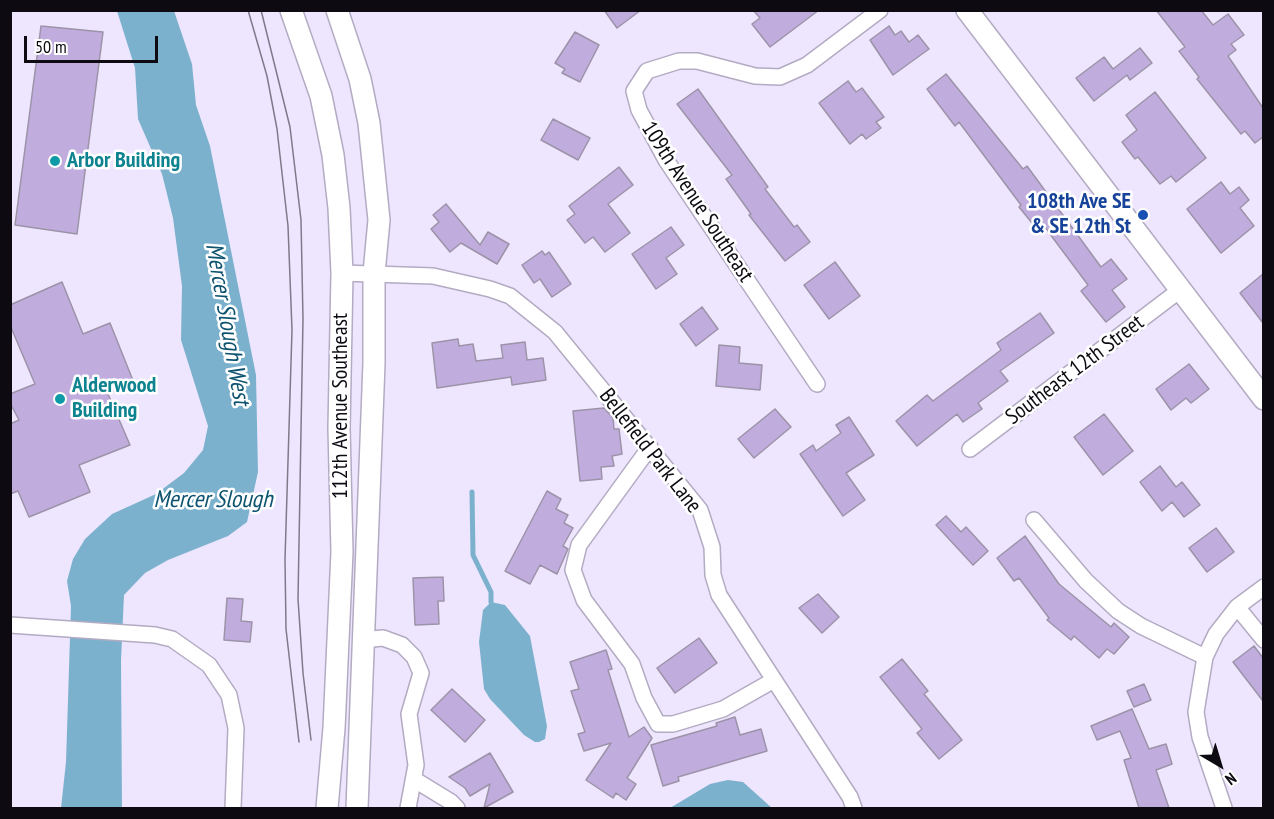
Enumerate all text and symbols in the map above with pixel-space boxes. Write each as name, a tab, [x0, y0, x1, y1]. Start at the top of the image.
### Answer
scale bar	[27, 24, 160, 62]
text: 50 m	[35, 35, 67, 58]
street label: 109th Avenue Southeast	[635, 117, 759, 287]
place label: Arbor Building	[67, 148, 180, 174]
marker: Arbor Building	[48, 154, 62, 168]
place label: 108th Ave SE & SE 12th St	[1027, 189, 1131, 240]
marker: 108th Ave SE & SE 12th St	[1136, 208, 1150, 222]
water label: Mercer Slough West	[199, 241, 255, 407]
street label: Southeast 12th Street	[1001, 310, 1149, 430]
street label: 112th Avenue Southeast	[328, 313, 354, 499]
place label: Alderwood Building	[72, 373, 156, 424]
street label: Bellefield Park Lane	[593, 384, 707, 518]
marker: Alderwood Building	[53, 392, 67, 406]
water label: Mercer Slough	[153, 486, 273, 514]
north arrow	[1190, 735, 1250, 795]
text: N	[1222, 769, 1241, 790]

